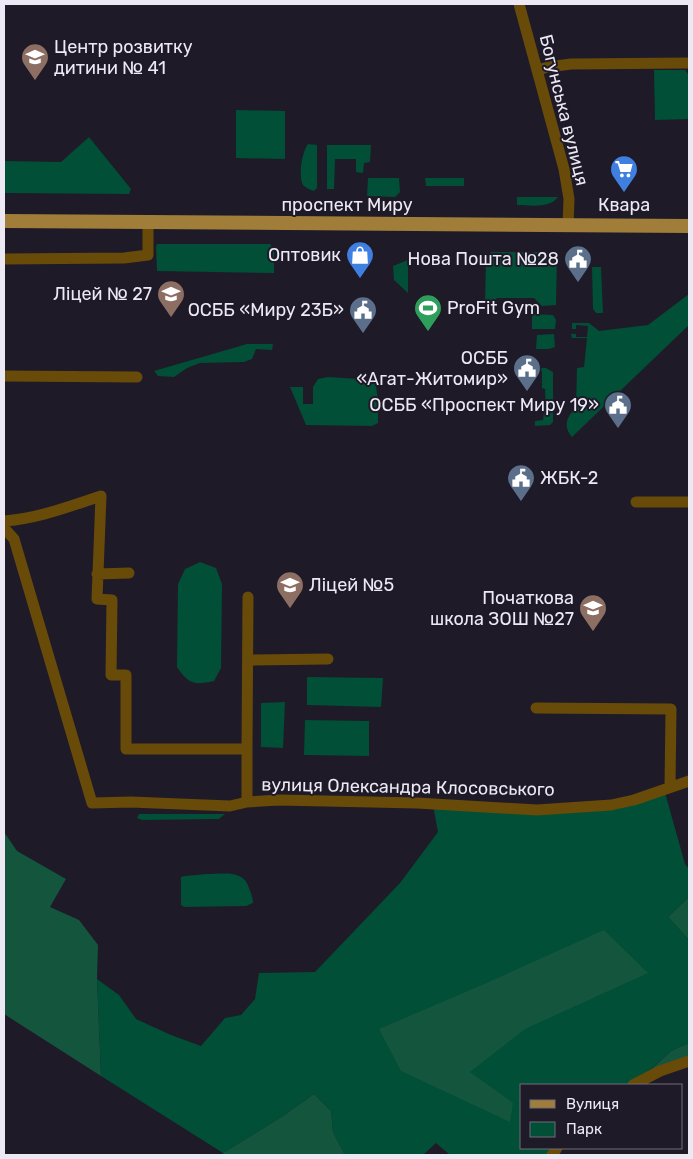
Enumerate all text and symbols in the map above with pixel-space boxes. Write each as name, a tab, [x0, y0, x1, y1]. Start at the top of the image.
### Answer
street label: Богунська вулиця	[535, 32, 593, 188]
place label: Центр розвитку дитини № 41	[54, 36, 193, 79]
school or university icon: Центр розвитку дитини № 41	[20, 42, 50, 81]
supermarket icon: Квара	[609, 154, 639, 193]
street label: проспект Миру	[281, 194, 413, 216]
place label: Квара	[598, 194, 650, 216]
shop icon: Оптовик	[345, 240, 375, 279]
place label: Оптовик	[268, 244, 341, 266]
public building icon: Нова Пошта №28	[563, 244, 593, 283]
place label: Нова Пошта №28	[408, 248, 559, 270]
school or university icon: Ліцей № 27	[156, 279, 186, 318]
place label: Ліцей № 27	[53, 283, 152, 305]
sports icon: ProFit Gym	[413, 293, 443, 332]
public building icon: ОСББ «Миру 23Б»	[348, 295, 378, 334]
place label: ProFit Gym	[447, 297, 540, 319]
place label: ОСББ «Миру 23Б»	[188, 299, 344, 321]
place label: ОСББ «Агат-Житомир»	[356, 347, 508, 390]
public building icon: ОСББ «Агат-Житомир»	[512, 353, 542, 392]
public building icon: ОСББ «Проспект Миру 19»	[603, 390, 633, 429]
place label: ОСББ «Проспект Миру 19»	[369, 394, 599, 416]
public building icon: ЖБК-2	[506, 463, 536, 502]
place label: ЖБК-2	[540, 467, 598, 489]
school or university icon: Ліцей №5	[275, 570, 305, 609]
place label: Ліцей №5	[309, 574, 394, 596]
place label: Початкова школа ЗОШ №27	[430, 587, 574, 630]
school or university icon: Початкова школа ЗОШ №27	[578, 593, 608, 632]
street label: вулиця Олександра Клосовського	[261, 773, 555, 801]
legend	[520, 1084, 683, 1149]
text: Вулиця	[566, 1095, 619, 1113]
text: Парк	[566, 1120, 602, 1138]

